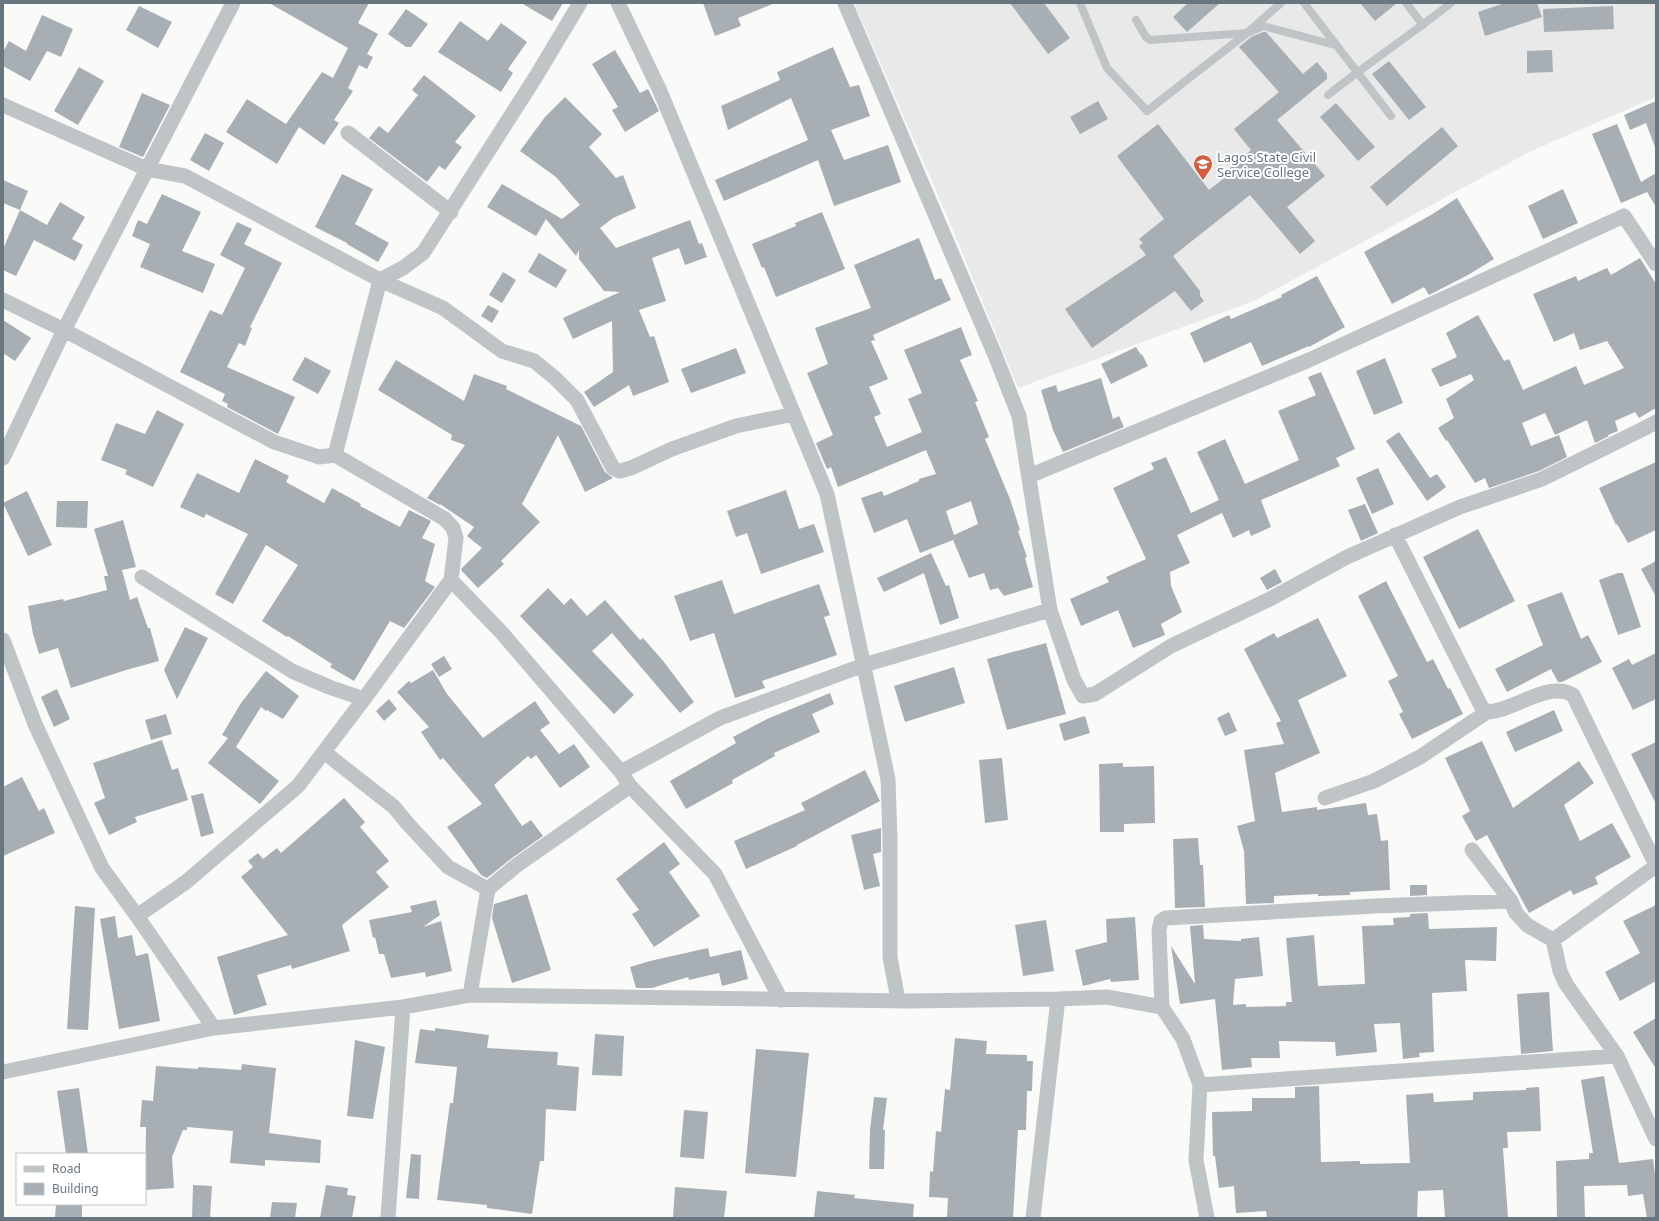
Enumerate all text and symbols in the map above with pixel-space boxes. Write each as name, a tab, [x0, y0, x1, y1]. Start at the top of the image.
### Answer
place label: Lagos State Civil Service College	[1217, 148, 1316, 181]
school or university icon: Lagos State Civil Service College	[1192, 153, 1214, 181]
legend	[16, 1153, 146, 1205]
text: Road	[52, 1160, 81, 1177]
text: Building	[52, 1180, 99, 1197]

